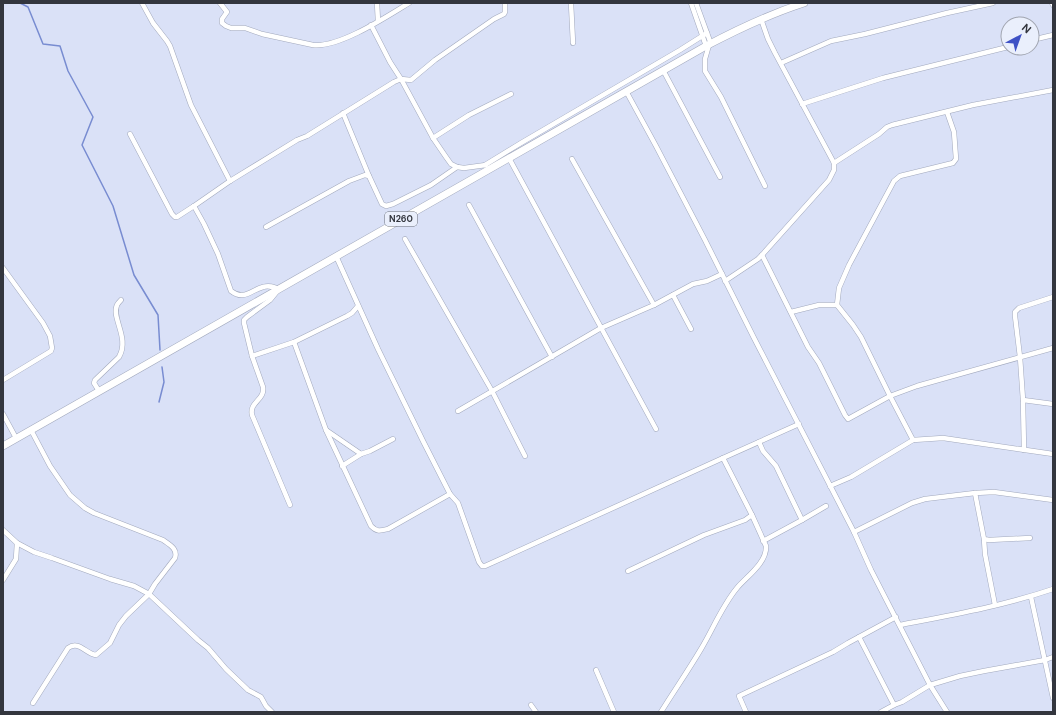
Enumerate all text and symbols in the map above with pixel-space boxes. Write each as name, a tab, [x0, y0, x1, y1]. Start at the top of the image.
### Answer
north arrow	[1000, 16, 1040, 56]
text: N	[1019, 21, 1034, 36]
road number: N260	[385, 212, 417, 226]

